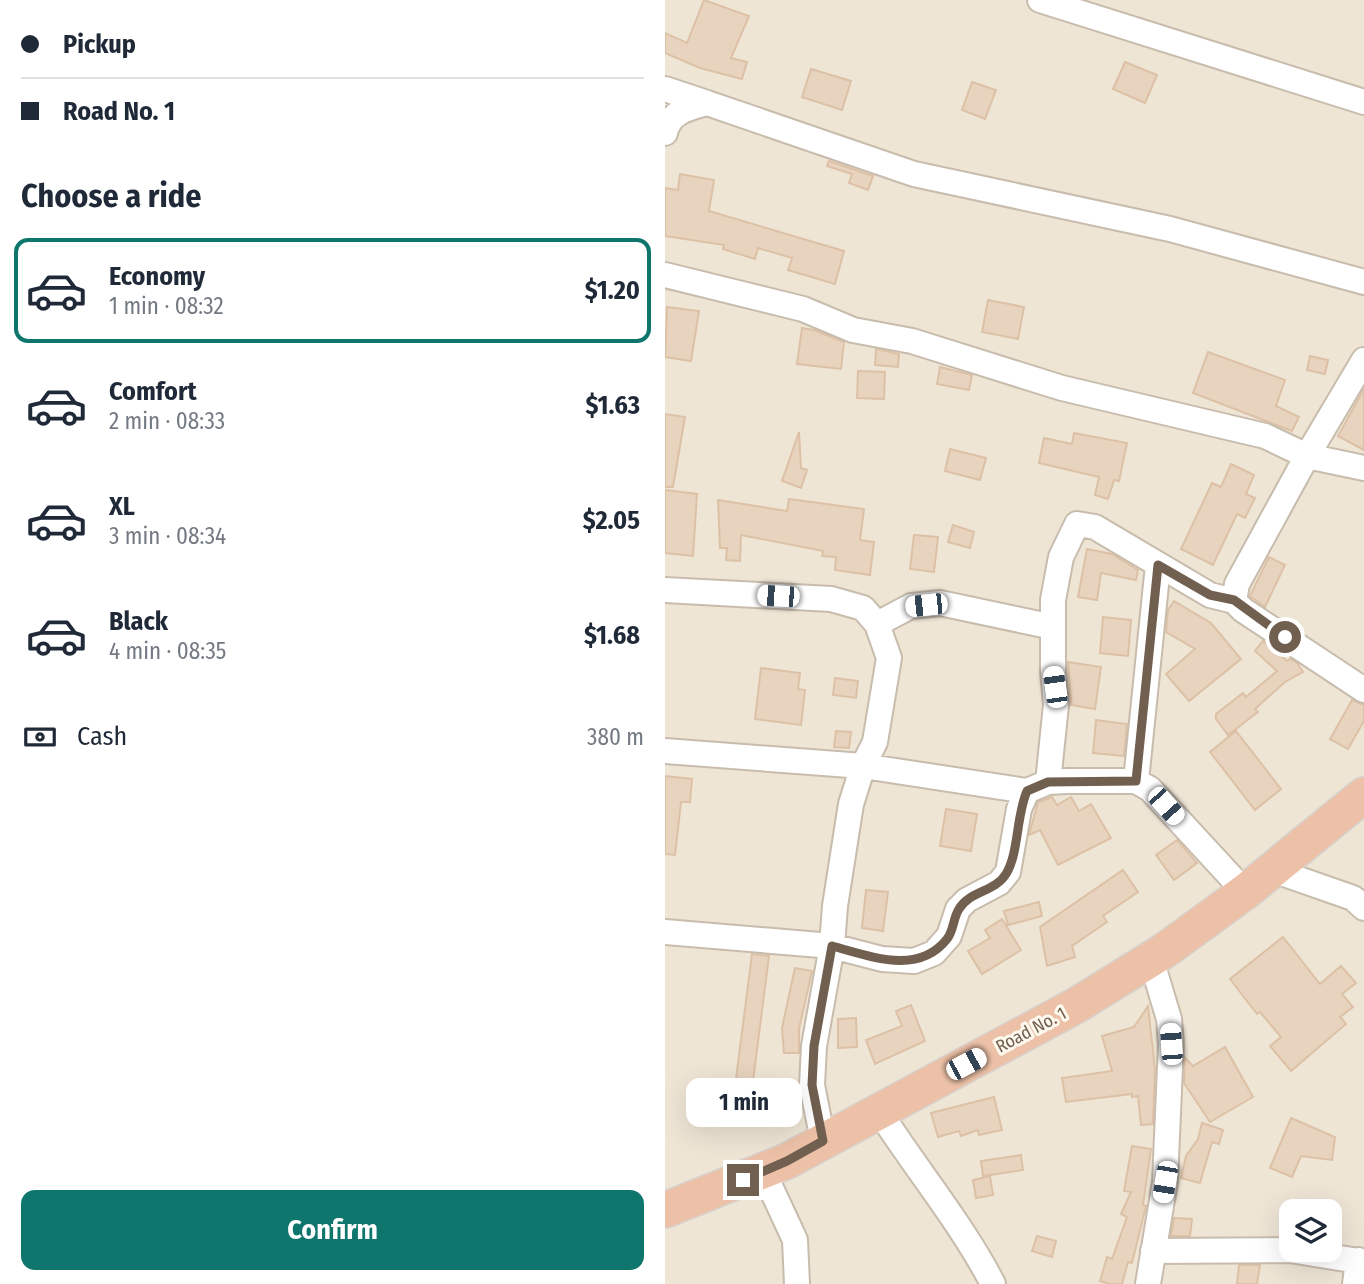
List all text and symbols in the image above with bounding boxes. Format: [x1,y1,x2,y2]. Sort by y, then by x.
text: Pickup [63,29,136,60]
text: Road No. 1 [63,96,175,127]
text: Choose a ride [21,177,202,215]
icon: car [25,259,88,322]
text: Economy [109,261,205,292]
text: $1.20 [585,275,640,306]
text: 1 min · 08:32 [109,292,224,320]
icon: car [25,374,88,437]
text: Comfort [109,376,197,407]
text: $1.63 [586,390,640,421]
text: 2 min · 08:33 [109,407,225,435]
icon: car [25,489,88,552]
text: XL [109,491,135,522]
text: $2.05 [583,505,640,536]
text: 3 min · 08:34 [109,522,226,550]
car [757,584,800,608]
car [905,592,948,618]
icon: car [25,604,88,667]
text: Black [109,606,168,637]
text: $1.68 [584,620,640,651]
route start [1269,621,1301,653]
text: 4 min · 08:35 [109,637,226,665]
car [1042,665,1069,709]
icon: cash [21,718,59,756]
text: Cash [77,721,127,752]
text: 380 m [587,723,644,751]
car [1145,783,1188,829]
street label: Road No. 1 [992,1002,1070,1058]
car [1160,1022,1183,1066]
car [943,1045,990,1083]
callout: 1 min [685,1078,801,1128]
text: 1 min [719,1088,769,1116]
car [1152,1159,1179,1205]
route end [727,1164,759,1196]
button: Confirm [21,1190,644,1270]
map controls [1279,1199,1342,1262]
button: layers [1279,1199,1342,1262]

